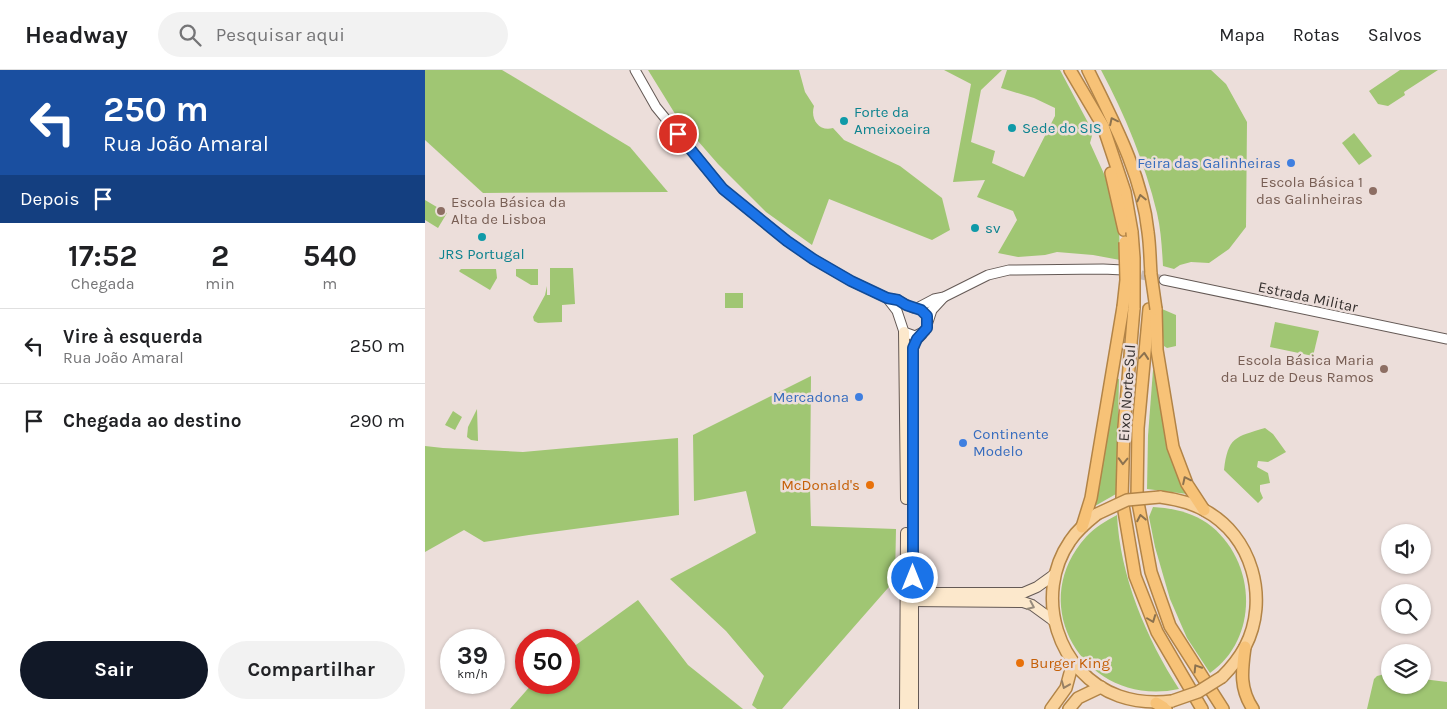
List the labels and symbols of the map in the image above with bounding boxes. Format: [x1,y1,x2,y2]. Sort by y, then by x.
place label: Forte da Ameixoeira [854,103,931,138]
pin [657,113,699,155]
marker: Forte da Ameixoeira [838,115,850,127]
one-way arrow [1108,117,1119,126]
place label: Sede do SIS [1022,119,1102,137]
marker: Sede do SIS [1006,122,1018,134]
place label: Feira das Galinheiras [1137,154,1281,172]
marker: Feira das Galinheiras [1285,157,1297,169]
place label: Escola Básica 1 das Galinheiras [1256,173,1363,208]
marker: Escola Básica 1 das Galinheiras [1367,185,1379,197]
place label: Escola Básica da Alta de Lisboa [451,193,566,228]
one-way arrow [1136,193,1147,202]
marker: Escola Básica da Alta de Lisboa [435,205,447,217]
place label: sv [985,219,1001,237]
marker: sv [969,222,981,234]
marker: JRS Portugal [476,231,488,243]
place label: JRS Portugal [439,245,525,263]
street label: Estrada Militar [1256,278,1360,316]
street label: Eixo Norte-Sul [1115,344,1139,442]
place label: Escola Básica Maria da Luz de Deus Ramos [1221,351,1374,386]
one-way arrow [1139,352,1150,360]
marker: Escola Básica Maria da Luz de Deus Ramos [1378,363,1390,375]
place label: Mercadona [773,388,849,406]
marker: Mercadona [853,391,865,403]
place label: Continente Modelo [973,425,1049,460]
marker: Continente Modelo [957,437,969,449]
one-way arrow [1118,457,1129,465]
place label: McDonald's [781,476,860,494]
one-way arrow [1181,476,1192,485]
marker: McDonald's [864,479,876,491]
one-way arrow [1136,513,1146,522]
position arrow [886,551,938,603]
one-way arrow [1026,599,1035,610]
one-way arrow [1146,615,1156,623]
speed limit sign: 50 [515,629,580,694]
place label: Burger King [1030,654,1110,672]
marker: Burger King [1014,657,1026,669]
one-way arrow [1193,665,1203,674]
one-way arrow [1061,680,1072,689]

